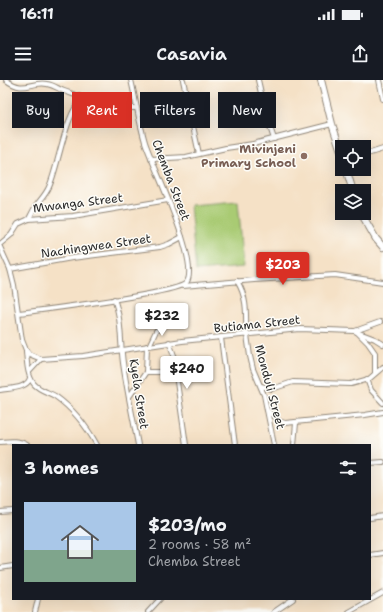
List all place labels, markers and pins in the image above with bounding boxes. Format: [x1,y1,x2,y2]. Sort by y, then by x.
place label: Mivinjeni Primary School [201,141,296,171]
marker: Mivinjeni Primary School [299,151,309,161]
pin: $203 [259,252,307,286]
pin: $232 [138,303,186,337]
pin: $240 [163,356,211,390]

